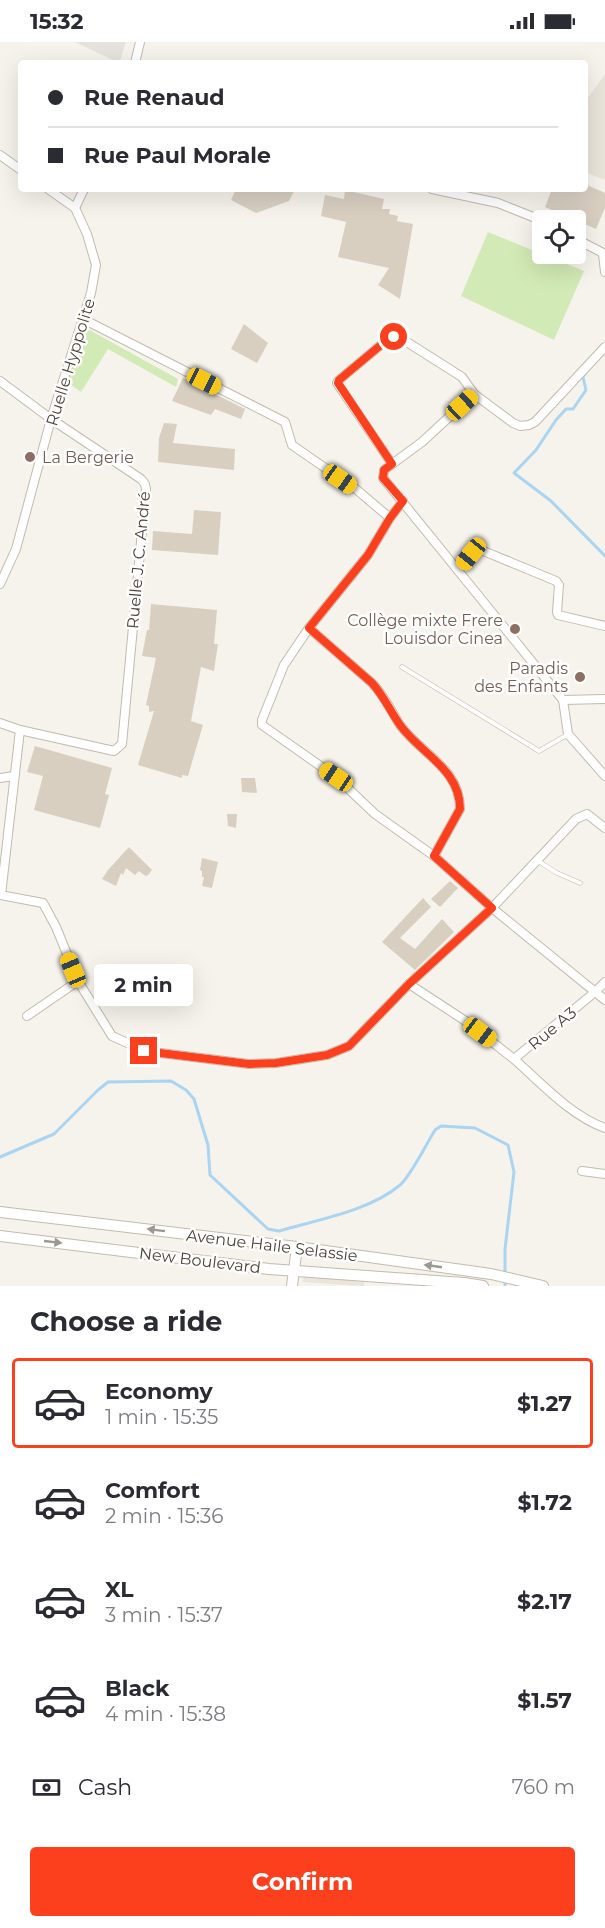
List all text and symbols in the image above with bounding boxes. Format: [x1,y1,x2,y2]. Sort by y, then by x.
text: 15:32 [30,8,83,35]
text: Rue Renaud [84,84,225,111]
text: Rue Paul Morale [84,142,271,169]
map controls [532,210,586,264]
button: locate [532,210,586,264]
street label: Ruelle Hyppolite [42,296,99,428]
route start [380,323,407,350]
car [184,365,224,397]
car [443,386,481,424]
place label: La Bergerie [42,448,134,467]
marker: La Bergerie [23,450,37,464]
car [320,461,360,497]
street label: Ruelle J. C. André [123,490,154,630]
car [453,534,489,574]
place label: Collège mixte Frere Louisdor Cinea [347,611,503,648]
marker: Collège mixte Frere Louisdor Cinea [508,622,522,636]
place label: Paradis des Enfants [474,659,568,696]
marker: Paradis des Enfants [573,670,587,684]
car [316,759,356,795]
car [58,950,88,990]
callout: 2 min [94,964,194,1006]
text: 2 min [114,973,173,997]
street label: Rue A3 [524,1003,580,1054]
car [460,1014,500,1050]
route end [130,1037,157,1064]
one-way arrow [146,1226,165,1235]
street label: Avenue Haile Selassie [185,1226,359,1265]
one-way arrow [44,1237,63,1247]
street label: New Boulevard [138,1244,262,1277]
one-way arrow [423,1262,442,1271]
text: Choose a ride [30,1305,222,1338]
icon: car [33,1376,87,1430]
text: Economy [105,1378,213,1405]
text: $1.27 [517,1390,572,1417]
text: 1 min · 15:35 [105,1405,218,1429]
icon: car [33,1475,87,1529]
text: Comfort [105,1477,200,1504]
text: $1.72 [518,1489,572,1516]
text: 2 min · 15:36 [105,1504,223,1528]
icon: car [33,1574,87,1628]
text: XL [105,1576,134,1603]
text: $2.17 [517,1588,572,1615]
text: 3 min · 15:37 [105,1603,223,1627]
icon: car [33,1673,87,1727]
text: Black [105,1675,169,1702]
text: $1.57 [517,1687,572,1714]
text: 4 min · 15:38 [105,1702,226,1726]
icon: cash [30,1771,63,1804]
text: Cash [78,1774,132,1801]
text: 760 m [512,1775,575,1799]
button: Confirm [30,1847,575,1916]

